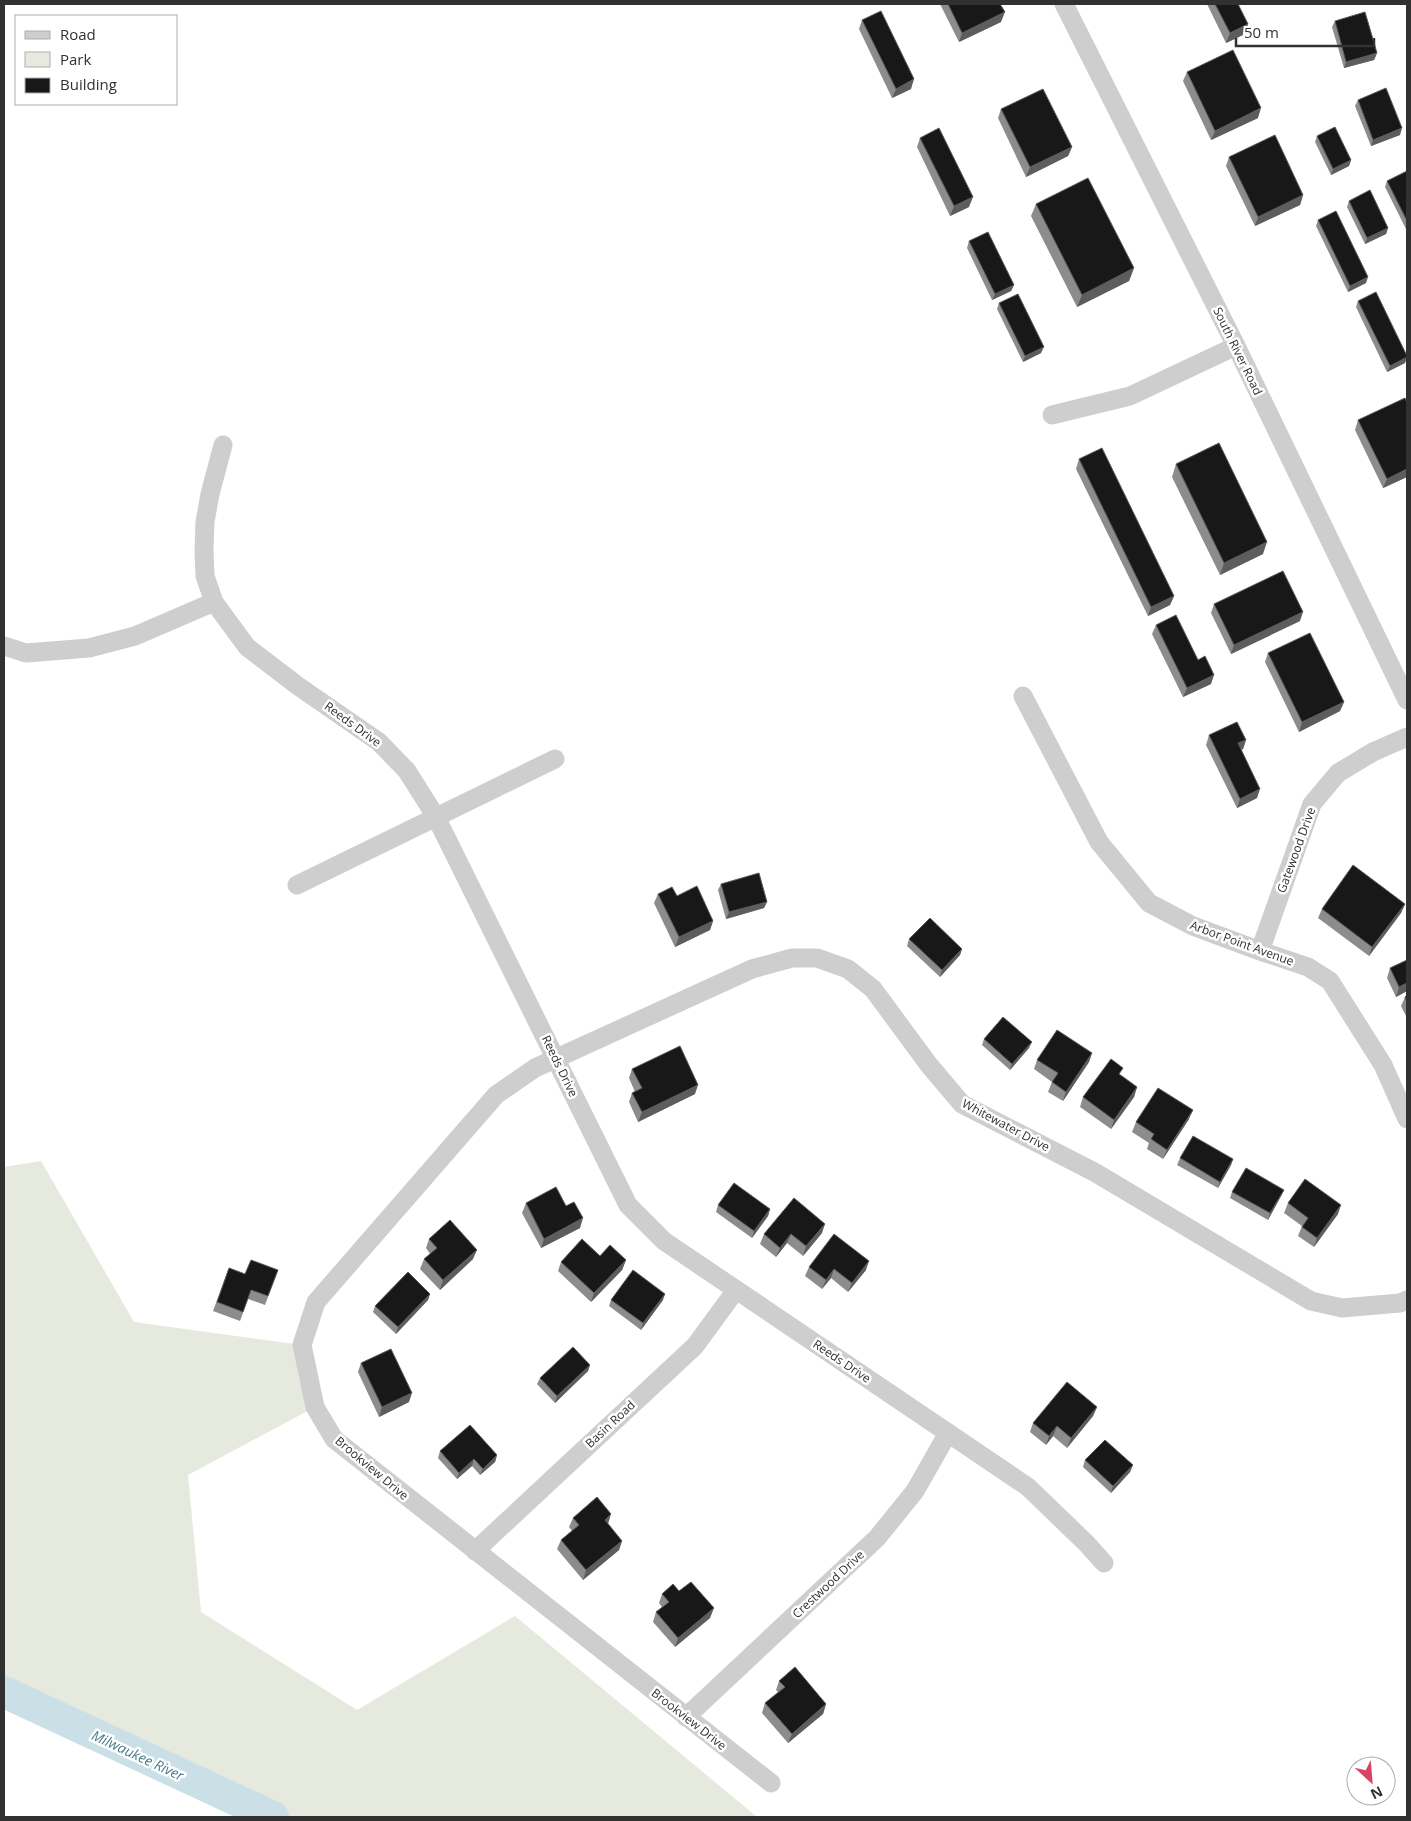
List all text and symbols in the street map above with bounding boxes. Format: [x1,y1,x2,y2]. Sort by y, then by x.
legend [15,15,178,105]
scale bar [1236,15,1374,47]
text: 50 m [1244,22,1279,42]
text: Road [60,24,96,44]
text: Park [60,49,91,69]
text: Building [60,74,117,94]
street label: South River Road [1209,304,1267,398]
street label: Reeds Drive [321,698,385,751]
street label: Gatewood Drive [1273,805,1319,895]
street label: Arbor Point Avenue [1188,916,1296,970]
street label: Reeds Drive [538,1032,582,1100]
street label: Whitewater Drive [959,1095,1053,1155]
street label: Reeds Drive [810,1335,875,1387]
street label: Basin Road [581,1397,639,1451]
street label: Brookview Drive [332,1432,412,1504]
street label: Crestwood Drive [788,1546,868,1622]
street label: Brookview Drive [648,1684,730,1754]
water label: Milwaukee River [89,1725,188,1785]
north arrow [1346,1756,1396,1806]
text: N [1368,1782,1386,1804]

